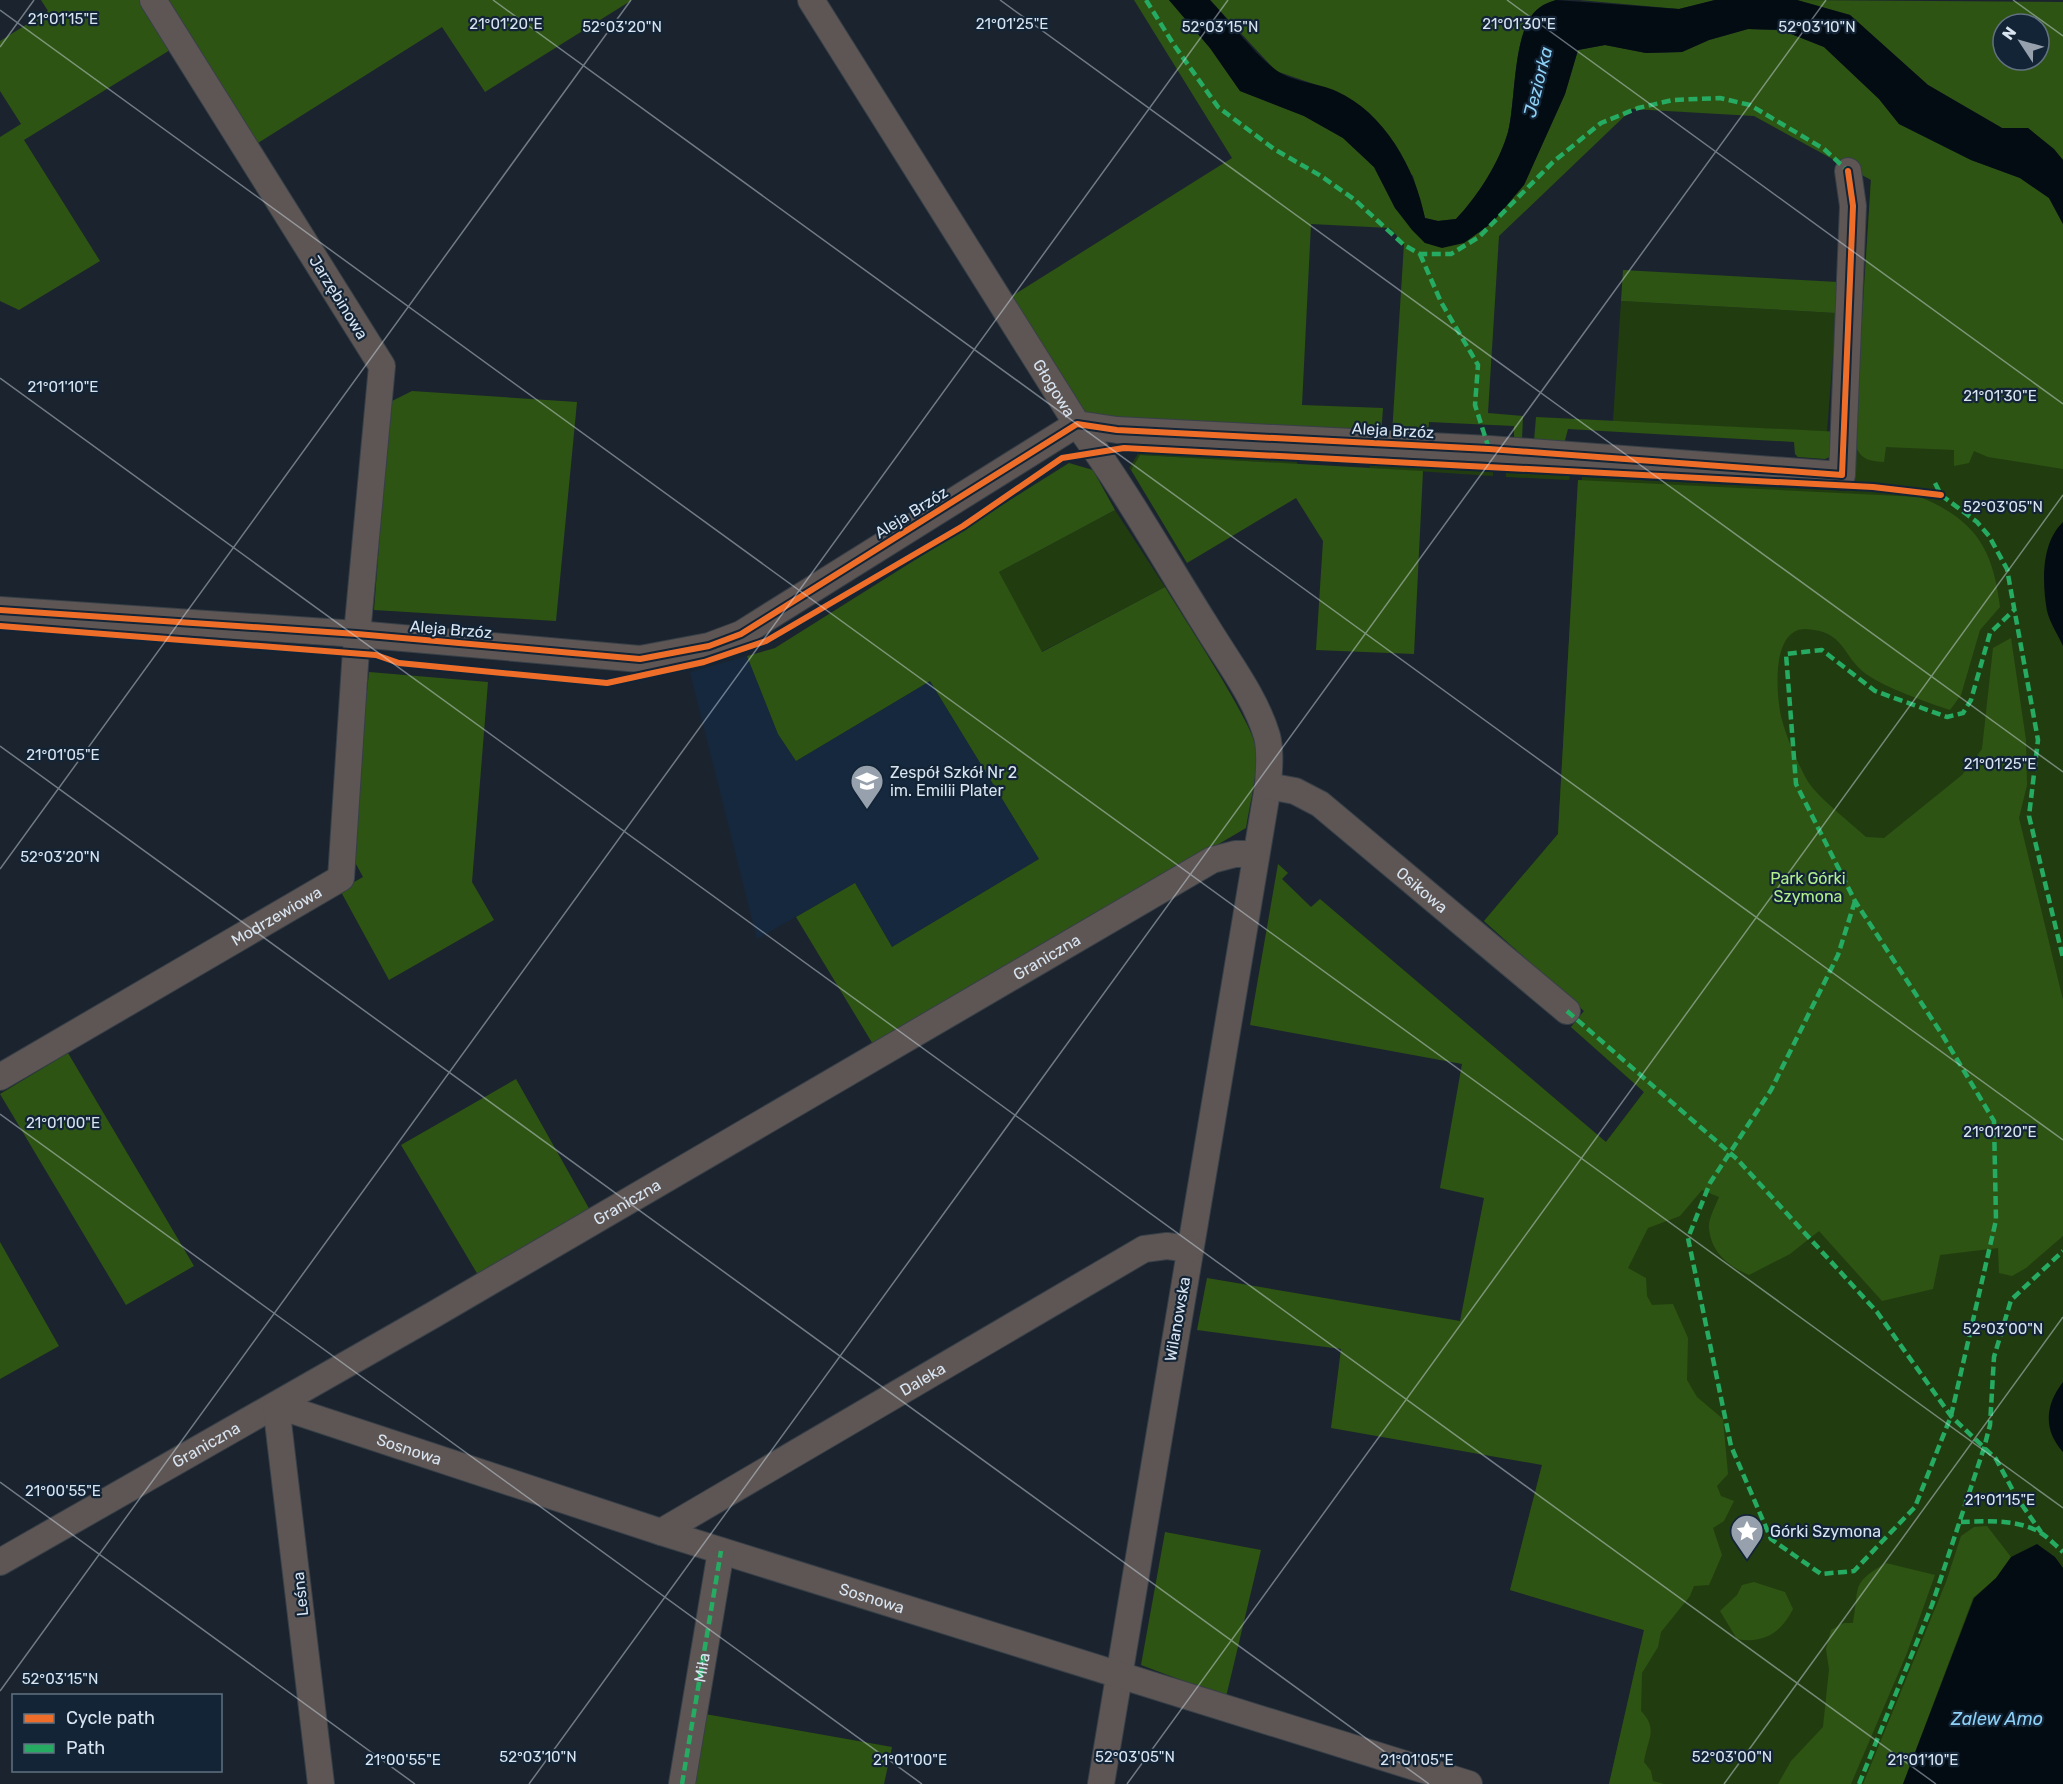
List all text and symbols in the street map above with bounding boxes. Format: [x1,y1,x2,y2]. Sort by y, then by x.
text: 21°01'15"E [28,10,98,28]
north arrow [1991,12,2051,72]
text: 21°01'20"E [469,15,543,33]
text: 21°01'25"E [976,15,1048,33]
text: 21°01'30"E [1482,15,1556,33]
text: 52°03'20"N [582,18,662,36]
text: 52°03'15"N [1182,18,1258,36]
text: 52°03'10"N [1778,18,1856,36]
text: N [1998,23,2020,44]
water label: Jeziorka [1519,44,1557,120]
street label: Jarzębinowa [304,252,372,343]
street label: Głogowa [1029,356,1079,421]
text: 21°01'10"E [28,378,98,396]
text: 21°01'30"E [1963,387,2037,405]
street label: Aleja Brzóz [1351,419,1435,442]
street label: Aleja Brzóz [871,483,951,542]
text: 52°03'05"N [1963,498,2043,516]
street label: Aleja Brzóz [409,616,493,643]
text: 21°01'05"E [26,746,100,764]
text: 21°01'25"E [1964,755,2036,773]
school or university icon: Zespół Szkół Nr 2 im. Emilii Plater [849,763,885,810]
place label: Zespół Szkół Nr 2 im. Emilii Plater [890,763,1017,800]
text: 52°03'20"N [20,848,100,866]
street label: Osikowa [1392,863,1451,917]
park label: Park Górki Szymona [1770,869,1846,906]
street label: Modrzewiowa [228,882,325,950]
street label: Graniczna [1010,930,1084,984]
text: 21°01'00"E [26,1114,100,1132]
text: 21°01'20"E [1963,1123,2037,1141]
street label: Graniczna [590,1175,664,1229]
street label: Wilanowska [1161,1275,1194,1363]
text: 52°03'00"N [1963,1320,2043,1338]
street label: Daleka [896,1359,949,1400]
street label: Graniczna [169,1418,243,1472]
street label: Sosnowa [374,1430,444,1469]
text: 21°00'55"E [25,1482,101,1500]
text: 21°01'15"E [1965,1491,2035,1509]
place icon: Górki Szymona [1729,1513,1765,1560]
place label: Górki Szymona [1770,1522,1881,1541]
street label: Leśna [289,1571,312,1617]
street label: Sosnowa [837,1579,907,1617]
street label: Miła [690,1651,714,1684]
text: 52°03'15"N [22,1670,98,1688]
legend [12,1694,222,1772]
text: Cycle path [66,1707,155,1729]
water label: Zalew Amo [1950,1708,2043,1730]
text: Path [66,1737,105,1759]
text: 52°03'10"N [499,1748,577,1766]
text: 52°03'05"N [1095,1748,1175,1766]
text: 52°03'00"N [1692,1748,1772,1766]
text: 21°00'55"E [365,1751,441,1769]
text: 21°01'00"E [873,1751,947,1769]
text: 21°01'05"E [1380,1751,1454,1769]
text: 21°01'10"E [1888,1751,1958,1769]

